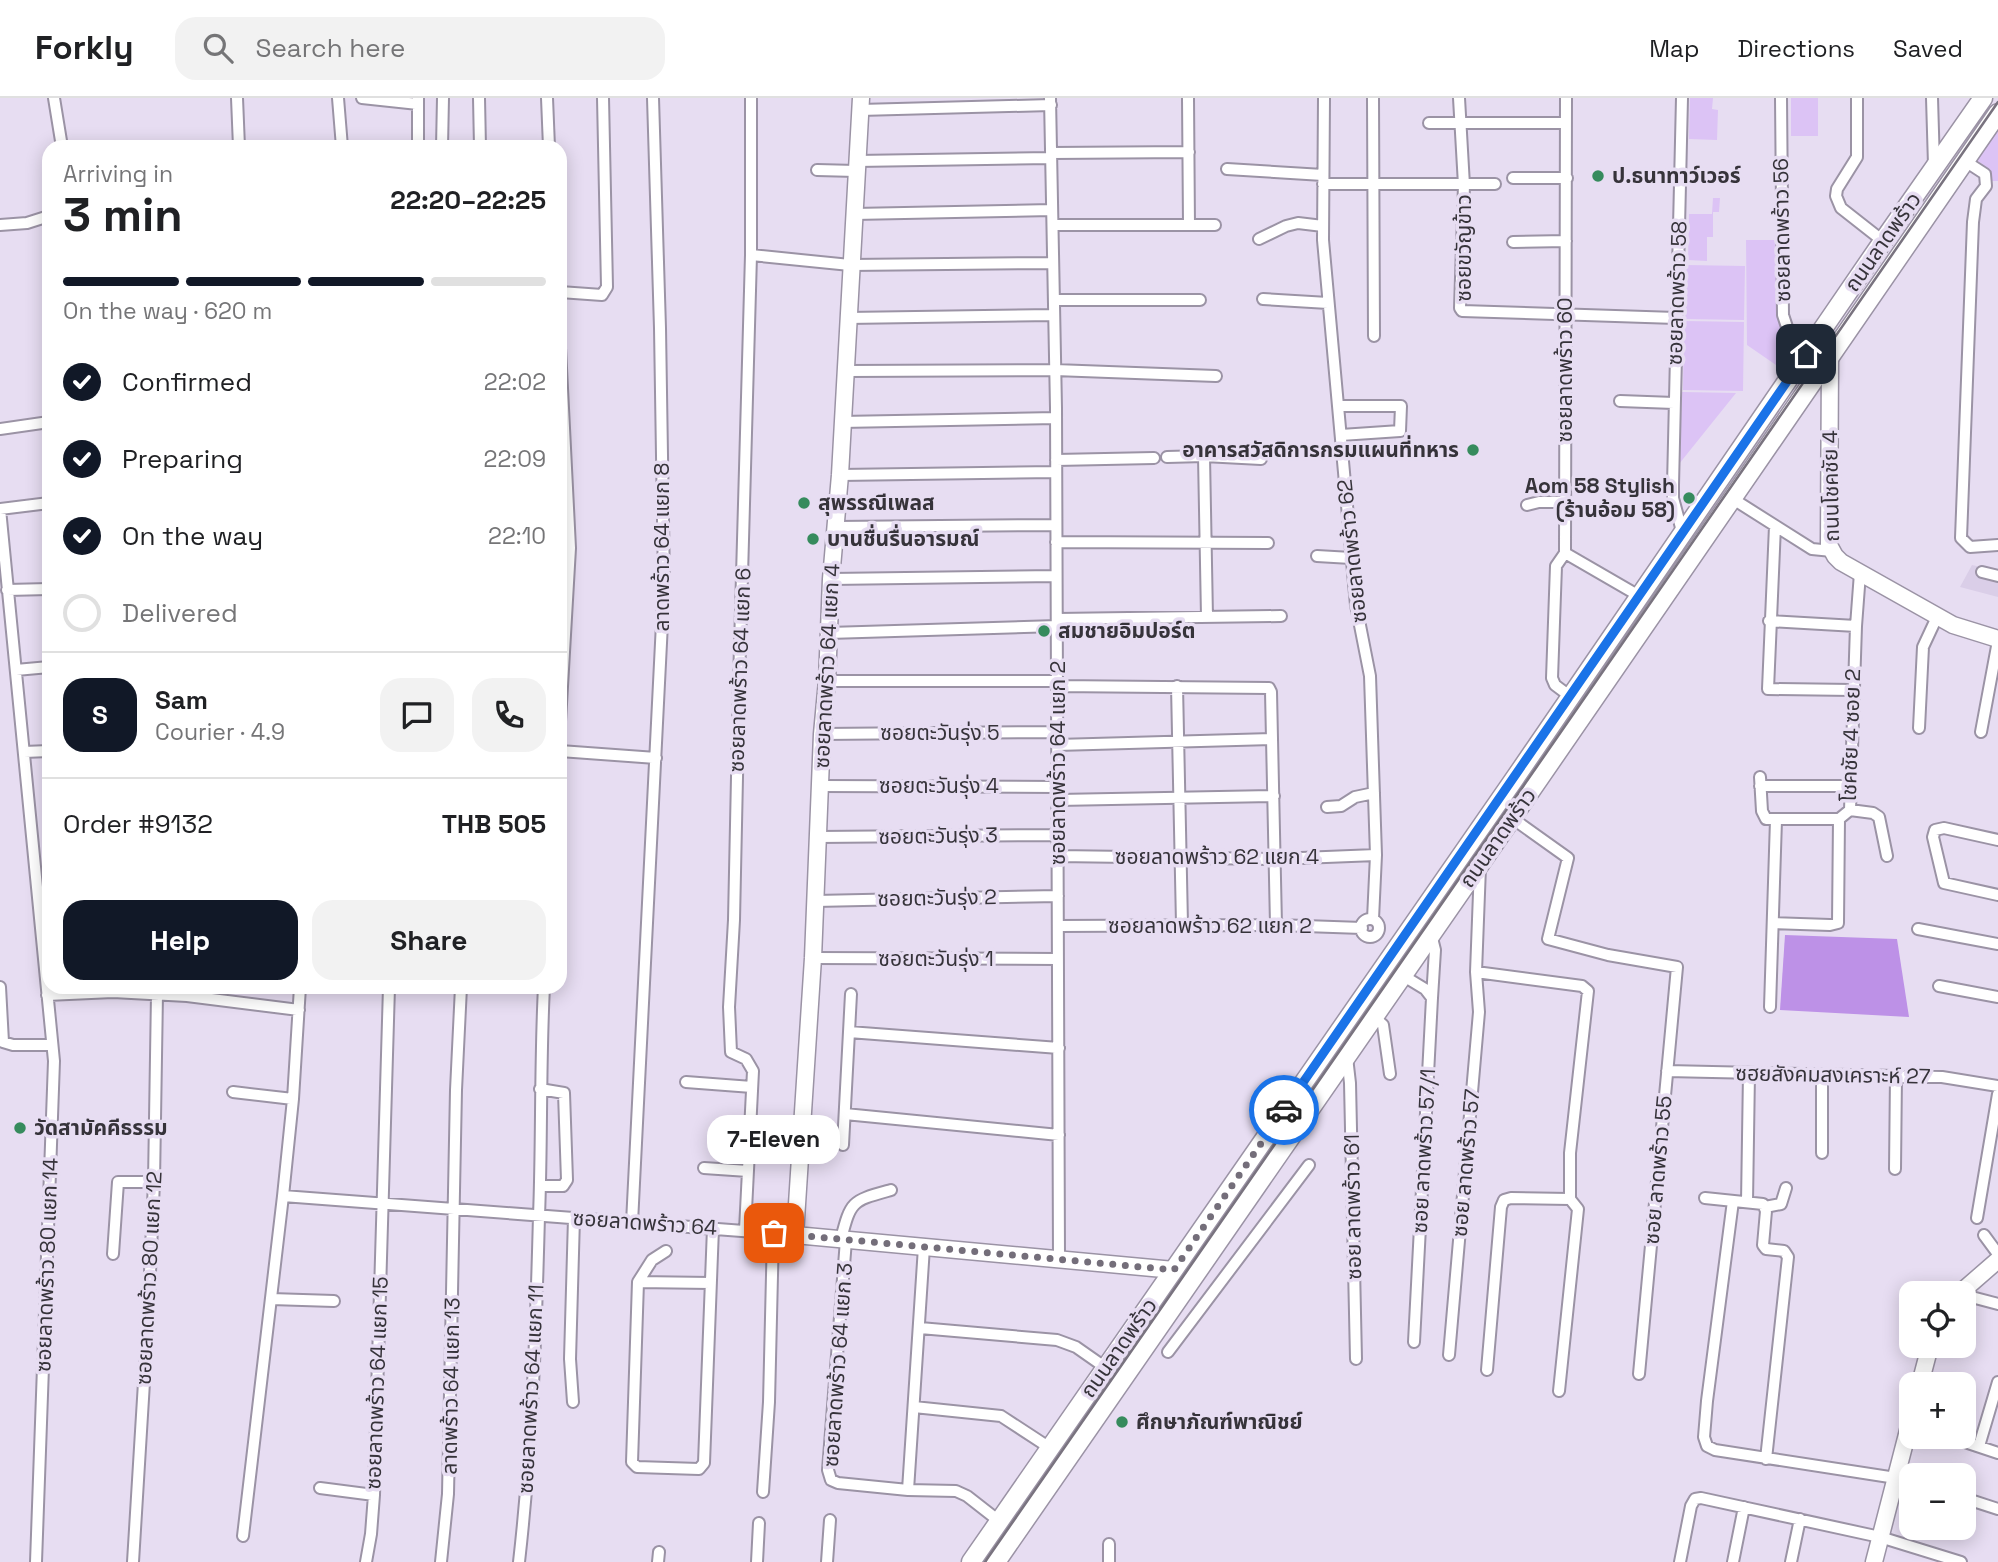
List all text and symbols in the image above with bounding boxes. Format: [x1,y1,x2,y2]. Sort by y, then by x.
search box [175,17,665,80]
text: Forkly [35,27,133,69]
icon: search [199,29,237,67]
text: Search here [255,31,405,65]
text: Map [1649,33,1699,64]
text: Directions [1737,33,1855,64]
text: Saved [1893,33,1963,64]
street label: ซอยลาดพร้าว 56 [1767,158,1796,302]
text: Arriving in [63,159,173,189]
place label: ป.ธนาทาว์เวอร์ [1612,162,1741,189]
marker: ป.ธนาทาว์เวอร์ [1590,168,1606,184]
text: 22:20–22:25 [390,183,546,217]
text: 3 min [63,186,183,244]
street label: ถนนลาดพร้าว [1838,187,1927,297]
street label: ซอยขวัญข้าว [1450,194,1477,302]
street label: ซอยลาดพร้าว 58 [1660,220,1693,366]
text: On the way · 620 m [63,296,272,326]
street label: ซอยลาดพร้าว 60 [1551,297,1578,443]
pin [1776,324,1836,384]
icon: home [1787,335,1825,373]
icon: check [63,363,101,401]
text: Confirmed [122,365,252,399]
text: 22:02 [484,367,546,397]
street label: ถนนโชคชัย 4 [1816,430,1845,542]
place label: อาคารสวัสดิการกรมแผนที่ทหาร [1182,435,1459,463]
icon: check [63,440,101,478]
text: Preparing [122,442,243,476]
marker: อาคารสวัสดิการกรมแผนที่ทหาร [1465,442,1481,458]
text: 22:09 [484,444,546,474]
street label: ลาดพร้าว 64 แยก 8 [648,463,675,631]
place label: Aom 58 Stylish (ร้านอ้อม 58) [1525,472,1675,523]
street label: ซอยลาดพร้าว 62 [1331,478,1372,624]
place label: สุพรรณีเพลส [818,489,935,516]
marker: Aom 58 Stylish (ร้านอ้อม 58) [1681,490,1697,506]
marker: สุพรรณีเพลส [796,495,812,511]
icon: check [63,517,101,555]
text: On the way [122,519,263,553]
text: 22:10 [488,521,546,551]
place label: บานชื่นรื่นอารมณ์ [827,524,979,552]
marker: บานชื่นรื่นอารมณ์ [805,531,821,547]
street label: ซอยลาดพร้าว 64 แยก 4 [808,563,845,769]
street label: ซอยลาดพร้าว 64 แยก 6 [722,567,757,773]
text: Delivered [122,596,238,630]
place label: สมชายอิมปอร์ต [1058,617,1195,644]
marker: สมชายอิมปอร์ต [1036,623,1052,639]
street label: ซอยลาดพร้าว 64 แยก 2 [1044,661,1071,865]
street label: โชคชัย 4 ซอย 2 [1835,668,1866,802]
button: chat [380,678,454,752]
button: phone [472,678,546,752]
text: Sam [155,683,208,717]
text: S [92,698,108,732]
text: Courier · 4.9 [155,717,285,747]
street label: ซอยตะวันรุ่ง 5 [880,719,1000,746]
street label: ซอยตะวันรุ่ง 4 [879,772,999,799]
street label: ถนนลาดพร้าว [1453,783,1542,893]
text: Order #9132 [63,807,213,841]
text: THB 505 [442,807,546,841]
street label: ซอยตะวันรุ่ง 3 [878,821,998,850]
street label: ซอยลาดพร้าว 62 แยก 4 [1115,843,1319,870]
street label: ซอยตะวันรุ่ง 2 [877,883,997,912]
button: Help [63,900,298,980]
button: Share [312,900,546,980]
street label: ซอยลาดพร้าว 62 แยก 2 [1108,912,1312,939]
street label: ซอยตะวันรุ่ง 1 [878,945,994,972]
street label: ซฮยสังคมสงเคราะห์ 27 [1735,1059,1931,1090]
street label: ซอย ลาดพร้าว 57/1 [1406,1068,1441,1234]
courier [1249,1075,1319,1145]
street label: ซอย ลาดพร้าว 57 [1446,1088,1485,1238]
icon: car [1265,1091,1303,1129]
street label: ซอย ลาดพร้าว 55 [1638,1094,1677,1246]
place label: วัดสามัคคีธรรม [34,1114,168,1141]
callout: 7-Eleven [708,1114,840,1163]
marker: วัดสามัคคีธรรม [12,1120,28,1136]
text: 7-Eleven [727,1124,820,1154]
street label: ซอย ลาดพร้าว 61 [1338,1134,1367,1280]
street label: ซอยลาดพร้าว 80 แยก 14 [29,1157,64,1373]
street label: ซอยลาดพร้าว 80 แยก 12 [129,1170,168,1385]
pin [744,1203,804,1263]
street label: ซอยลาดพร้าว 64 [572,1204,718,1241]
icon: bag [755,1214,793,1252]
street label: ซอยลาดพร้าว 64 แยก 3 [817,1262,858,1468]
street label: ซอยลาดพร้าว 64 แยก 15 [359,1276,394,1490]
map controls [1899,1281,1976,1540]
button: locate [1899,1281,1976,1358]
street label: ซอยลาดพร้าว 64 แยก 11 [512,1284,549,1494]
street label: ถนนลาดพร้าว [1074,1293,1163,1403]
street label: ลาดพร้าว 64 แยก 13 [435,1297,466,1475]
button: + [1899,1372,1976,1449]
place label: ศึกษาภัณฑ์พาณิชย์ [1136,1408,1303,1435]
marker: ศึกษาภัณฑ์พาณิชย์ [1114,1414,1130,1430]
button: − [1899,1463,1976,1540]

